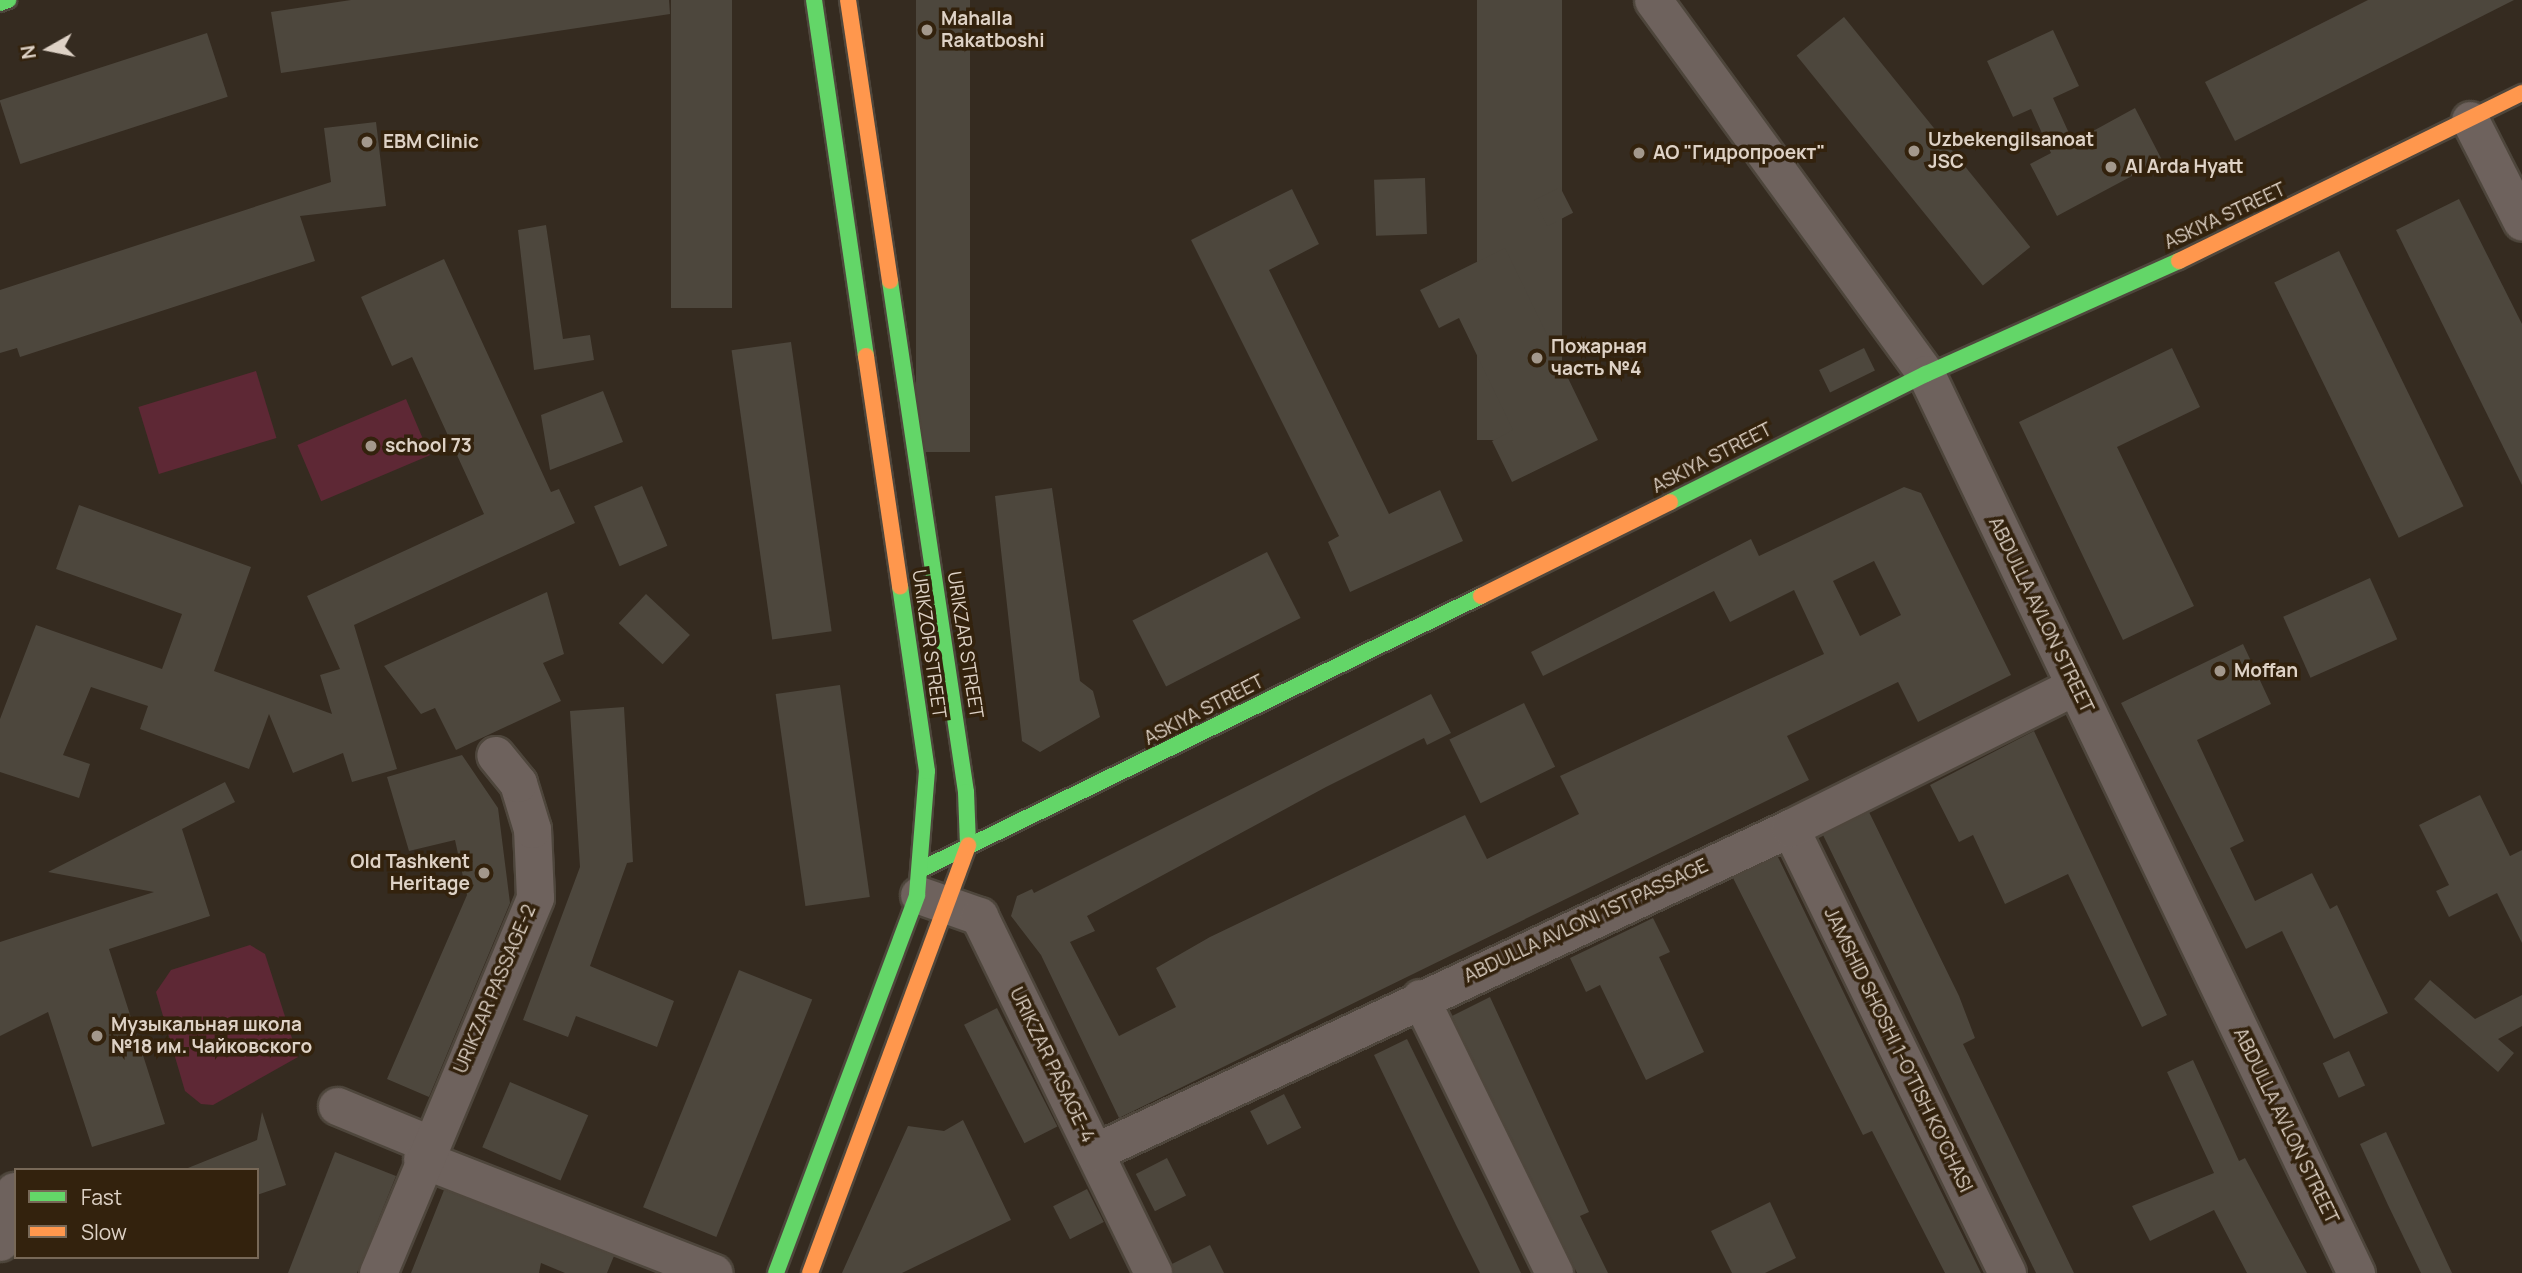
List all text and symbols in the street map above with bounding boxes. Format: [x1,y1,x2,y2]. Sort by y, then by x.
place label: Mahalla Rakatboshi [941,8,1045,52]
north arrow [14,14,84,84]
marker: Mahalla Rakatboshi [919,22,935,38]
text: N [14,44,42,61]
place label: Uzbekengilsanoat JSC [1928,129,2094,173]
place label: EBM Clinic [383,131,479,153]
marker: EBM Clinic [357,132,377,152]
place label: АО "Гидропроект" [1653,142,1825,164]
marker: Uzbekengilsanoat JSC [1906,143,1922,159]
marker: АО "Гидропроект" [1631,145,1647,161]
place label: Al Arda Hyatt [2125,156,2244,178]
marker: Al Arda Hyatt [2103,159,2119,175]
street label: ASKIYA STREET [2161,178,2289,254]
place label: Пожарная часть №4 [1551,336,1647,380]
marker: Пожарная часть №4 [1529,350,1545,366]
street label: ASKIYA STREET [1648,418,1776,498]
place label: school 73 [385,435,472,457]
marker: school 73 [363,438,379,454]
street label: ABDULLA AVLON STREET [1984,513,2098,717]
street label: URIKZOR STREET [907,568,951,720]
street label: URIKZAR STREET [942,570,988,720]
place label: Moffan [2234,660,2298,682]
marker: Moffan [2212,663,2228,679]
street label: ASKIYA STREET [1140,670,1268,750]
place label: Old Tashkent Heritage [350,851,470,895]
street label: ABDULLA AVLONI 1ST PASSAGE [1460,854,1712,988]
marker: Old Tashkent Heritage [476,865,492,881]
street label: URIKZAR PASSAGE-2 [449,901,541,1077]
street label: JAMSHID SHOSHI 1-O'TISH KO'CHASI [1819,904,1977,1196]
street label: URIKZAR PASAGE-4 [1005,984,1099,1146]
place label: Музыкальная школа №18 им. Чайковского [111,1014,312,1058]
street label: ABDULLA AVLON STREET [2229,1024,2343,1228]
marker: Музыкальная школа №18 им. Чайковского [89,1028,105,1044]
legend [14,1168,259,1259]
text: Fast [81,1183,122,1211]
text: Slow [81,1218,127,1246]

